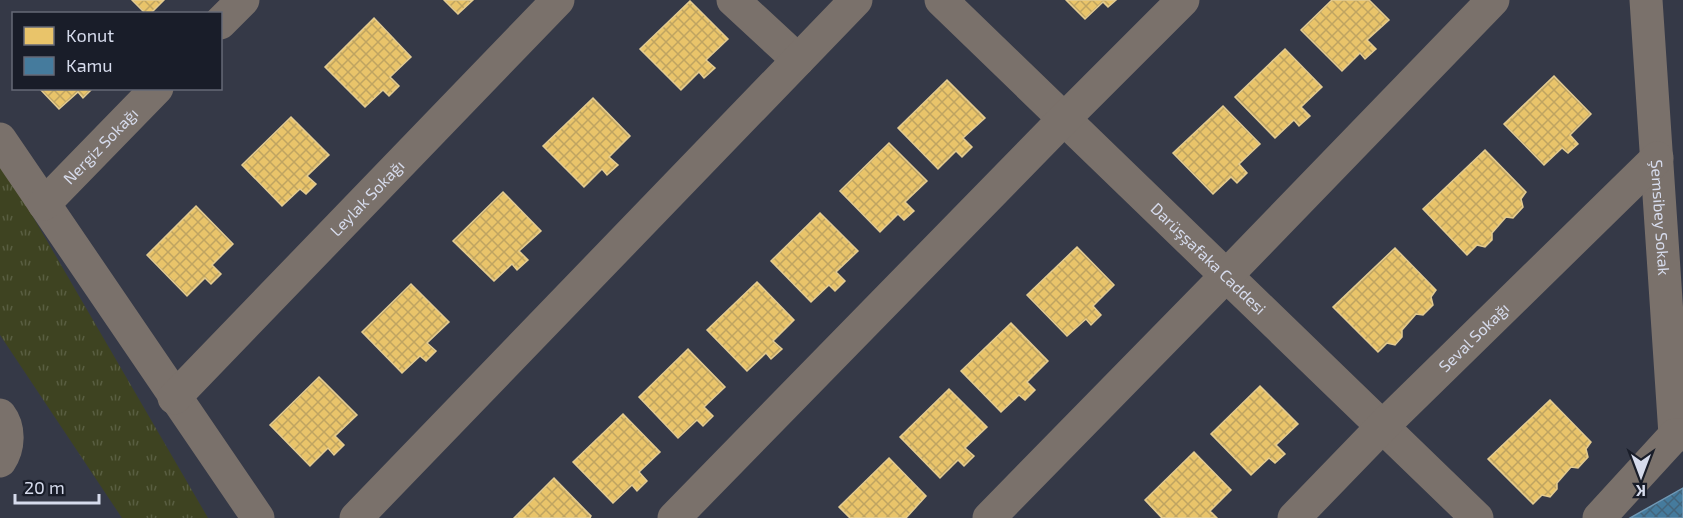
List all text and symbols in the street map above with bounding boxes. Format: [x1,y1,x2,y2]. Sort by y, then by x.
legend [12,12,222,90]
text: Konut [66,24,114,46]
text: Kamu [66,54,113,76]
street label: Nergiz Sokağı [59,104,141,188]
street label: Leylak Sokağı [326,156,408,240]
street label: Şemsibey Sokak [1647,159,1674,276]
street label: Darüşşafaka Caddesi [1147,198,1270,318]
street label: Seval Sokağı [1434,298,1512,375]
north arrow [1611,446,1671,506]
scale bar [15,467,99,505]
text: 20 m [24,476,65,498]
text: K [1635,482,1646,501]

